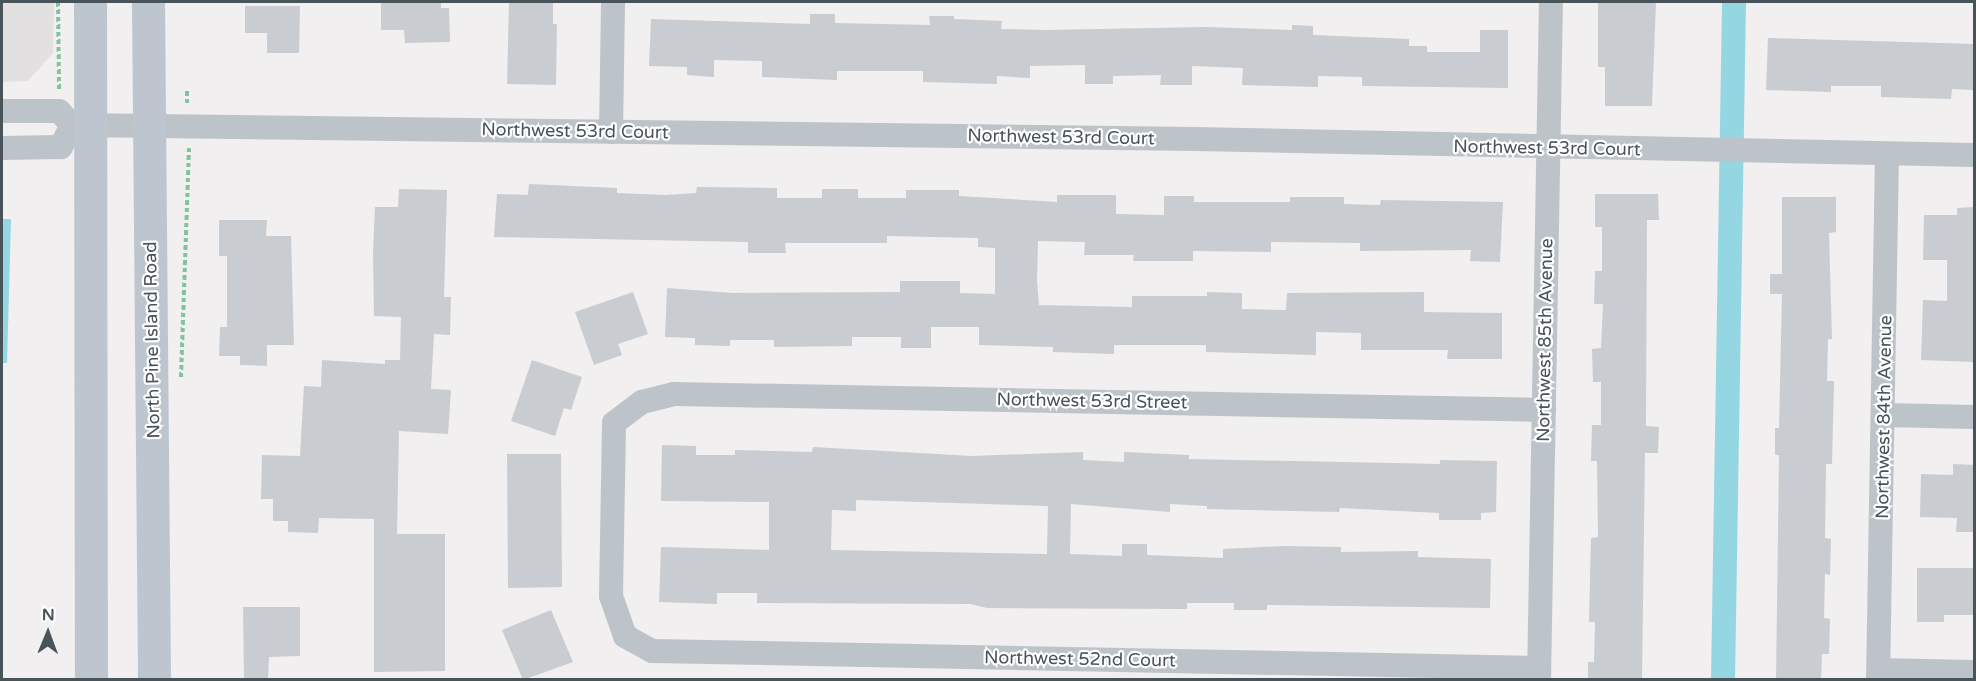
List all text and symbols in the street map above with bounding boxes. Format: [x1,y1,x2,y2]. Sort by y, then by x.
street label: Northwest 53rd Court [481,119,669,143]
street label: Northwest 53rd Court [967,125,1155,149]
street label: Northwest 53rd Court [1453,136,1641,160]
street label: Northwest 85th Avenue [1532,238,1558,442]
street label: North Pine Island Road [139,241,165,439]
street label: Northwest 84th Avenue [1871,315,1897,519]
street label: Northwest 53rd Street [996,389,1188,413]
north arrow [18,603,78,663]
text: N [42,605,55,625]
street label: Northwest 52nd Court [984,647,1176,671]

